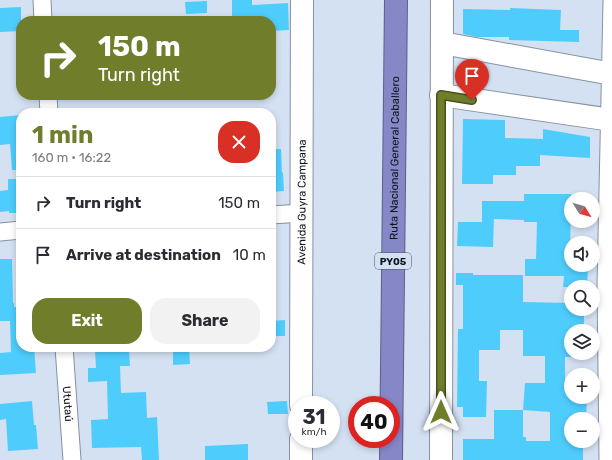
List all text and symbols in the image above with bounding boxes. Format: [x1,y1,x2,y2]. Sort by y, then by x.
text: 150 m [98,30,181,63]
icon: right [32,32,84,84]
pin [455,59,489,100]
text: Turn right [98,64,180,86]
icon: arrive [461,65,483,87]
street label: Ruta Nacional General Caballero [387,76,402,240]
text: 1 min [32,121,93,149]
button: close [218,121,260,163]
street label: Avenida Guyra Campana [295,139,309,265]
text: 160 m · 16:22 [32,150,111,165]
icon: right [32,192,54,214]
north arrow [564,192,600,228]
map controls [564,192,600,448]
text: Turn right [66,194,141,212]
text: 150 m [218,194,260,212]
button: sound [564,236,600,272]
icon: arrive [32,244,54,266]
text: Arrive at destination [66,246,221,264]
text: 10 m [233,246,266,264]
road number: PY05 [375,253,411,269]
button: search [564,280,600,316]
button: Exit [32,298,142,344]
button: Share [150,298,260,344]
button: layers [564,324,600,360]
button: + [564,368,600,404]
street label: Ututaú [60,386,75,422]
position arrow [420,391,462,433]
speed limit sign: 40 [348,396,400,448]
text: 31 [303,405,325,429]
button: − [564,412,600,448]
text: km/h [302,426,326,438]

